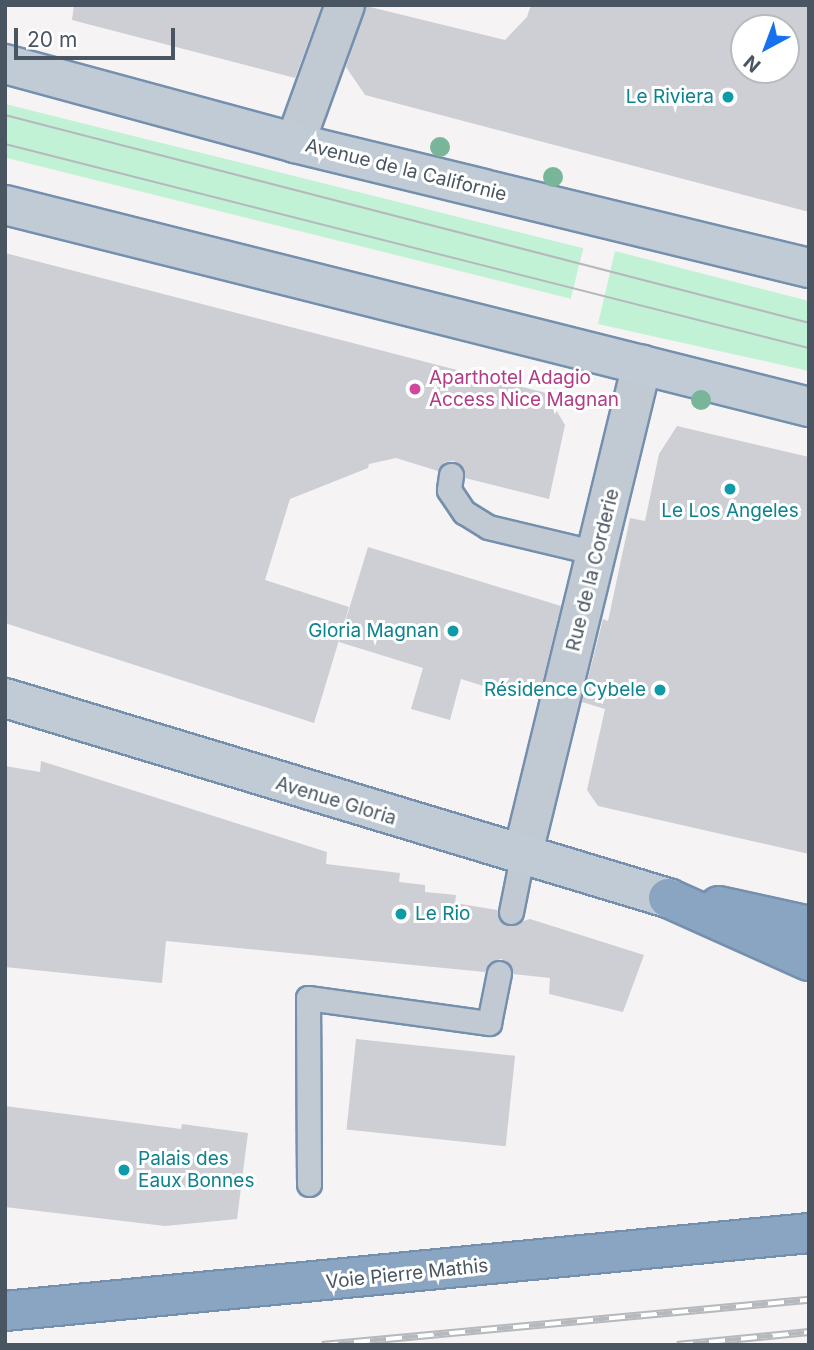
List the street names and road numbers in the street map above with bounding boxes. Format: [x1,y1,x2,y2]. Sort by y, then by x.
street label: Avenue de la Californie [303,134,509,206]
street label: Rue de la Corderie [562,486,624,654]
street label: Avenue Gloria [273,772,399,830]
street label: Voie Pierre Mathis [325,1254,489,1294]

